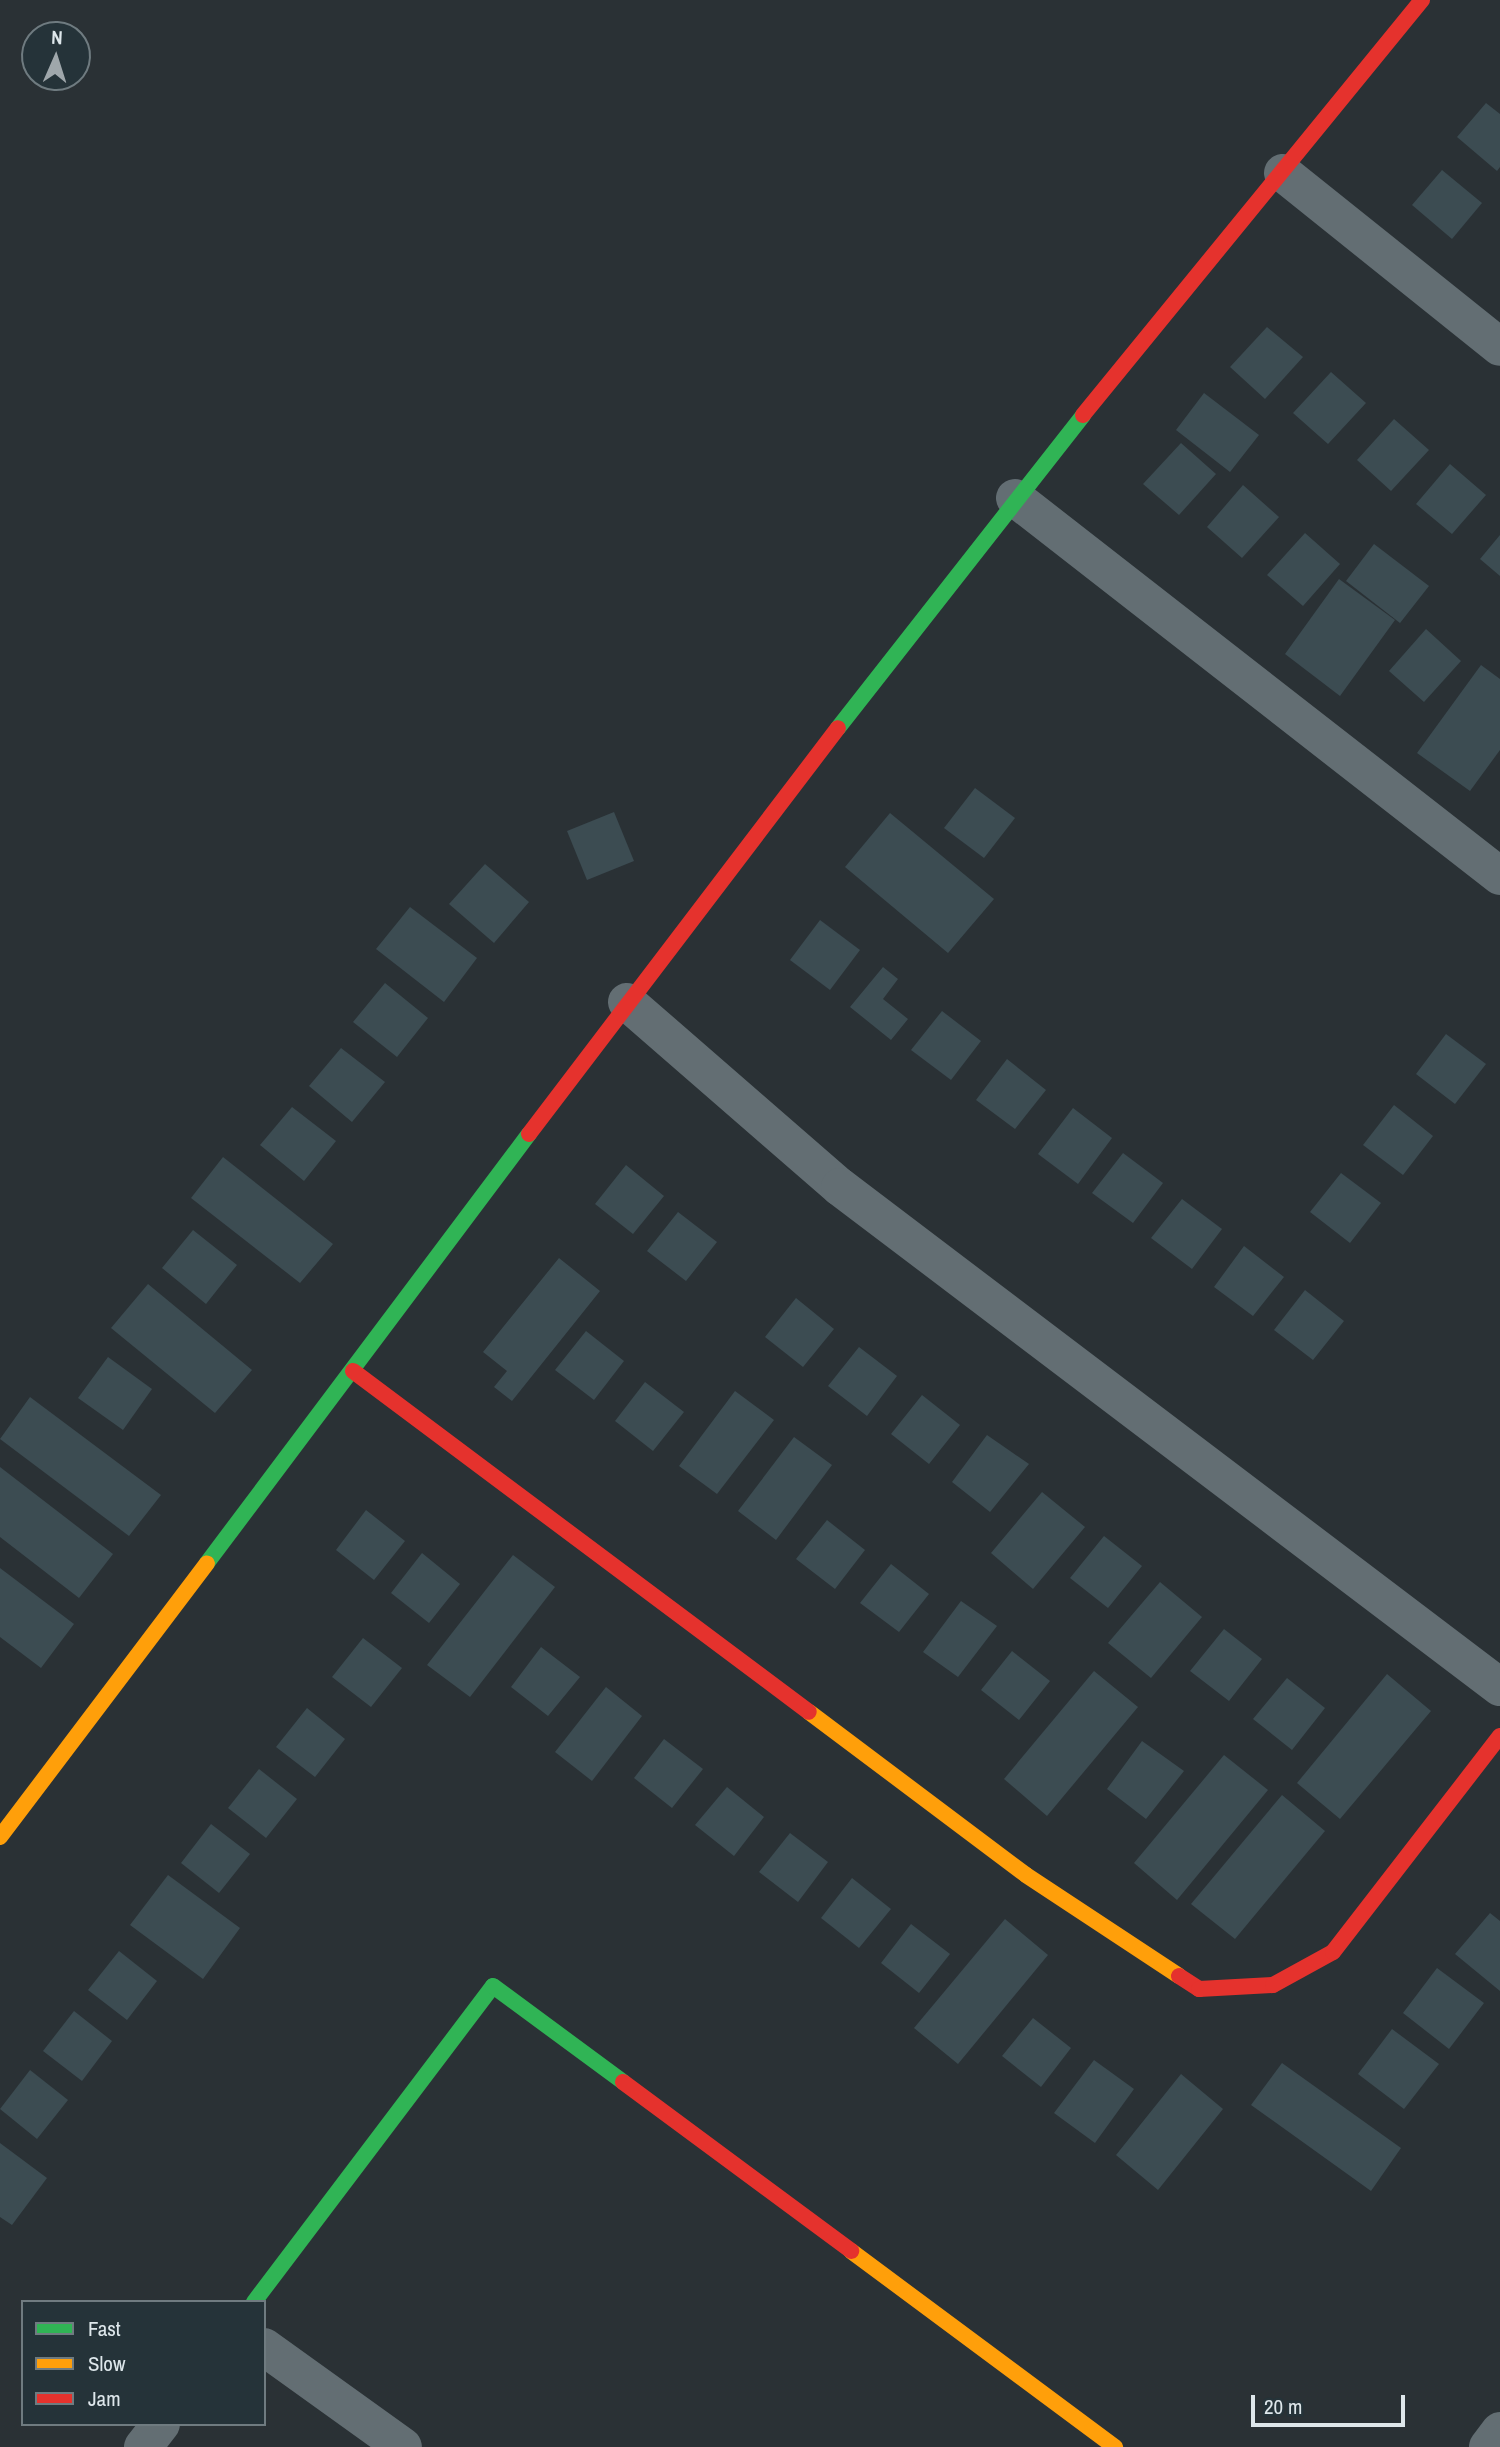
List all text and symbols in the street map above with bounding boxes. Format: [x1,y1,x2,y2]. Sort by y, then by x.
north arrow [21,21,91,91]
text: N [51,24,63,50]
legend [21,2300,266,2426]
text: Fast [88,2314,121,2343]
text: Slow [88,2349,125,2378]
scale bar [1255,2380,1409,2424]
text: Jam [88,2384,121,2413]
text: 20 m [1264,2392,1302,2421]

